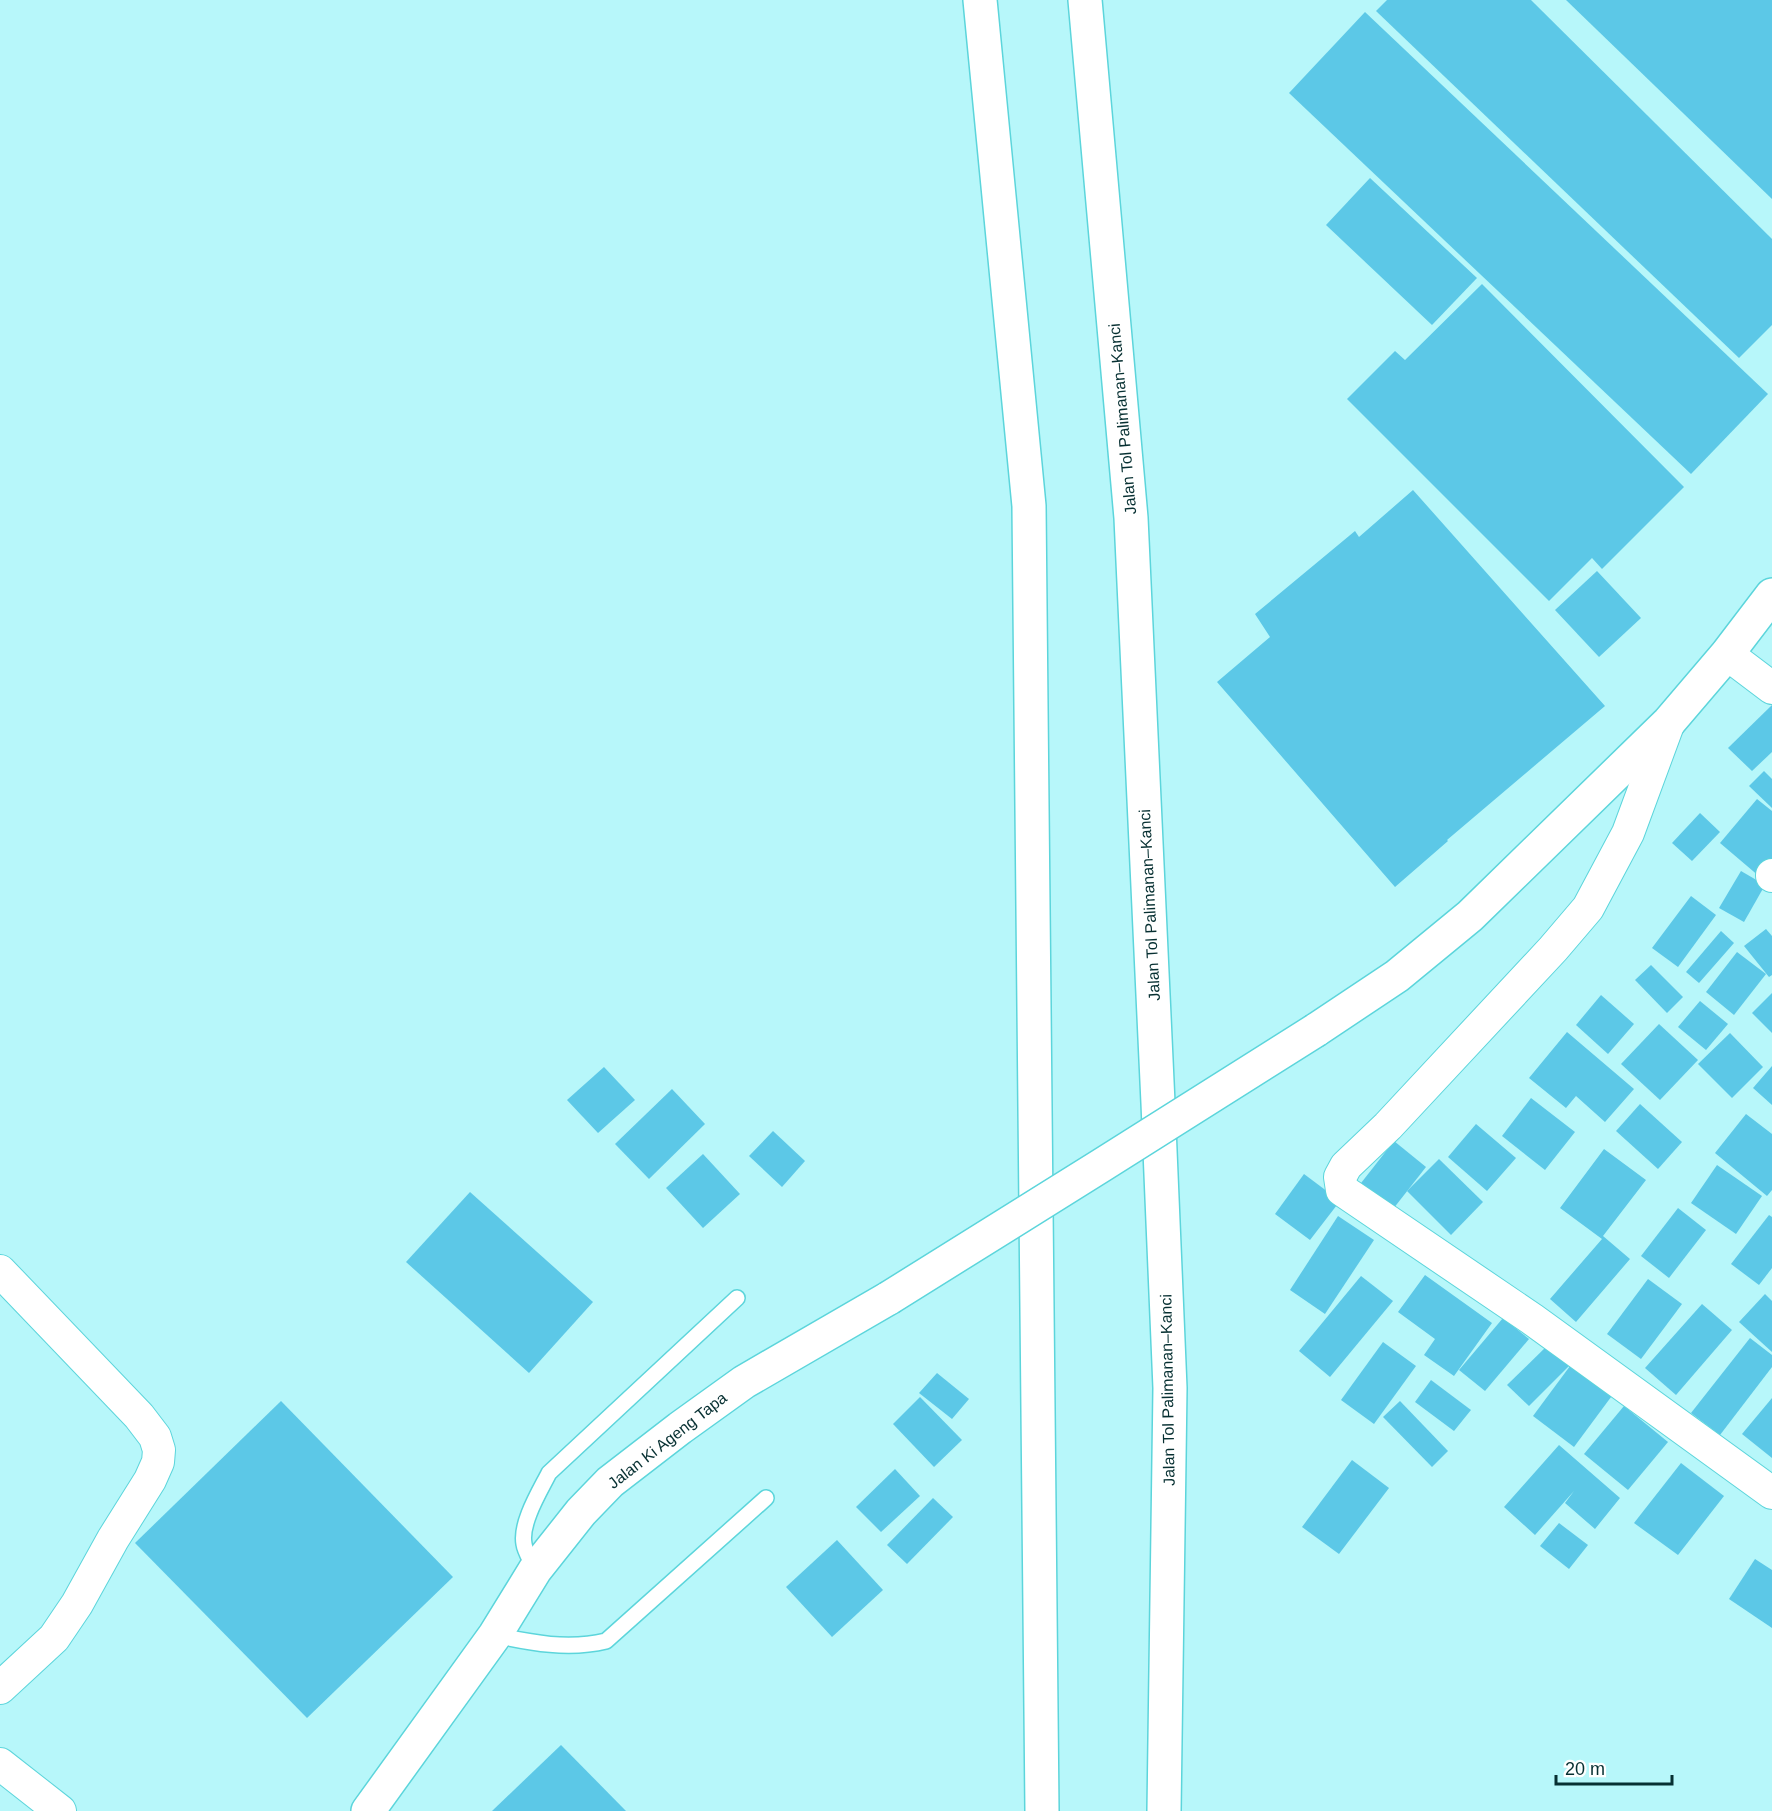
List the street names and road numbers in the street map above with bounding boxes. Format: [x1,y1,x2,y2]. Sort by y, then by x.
street label: Jalan Tol Palimanan–Kanci [1106,323,1139,515]
street label: Jalan Tol Palimanan–Kanci [1136,809,1163,1001]
street label: Jalan Tol Palimanan–Kanci [1157,1294,1178,1486]
street label: Jalan Ki Ageng Tapa [605,1389,730,1492]

